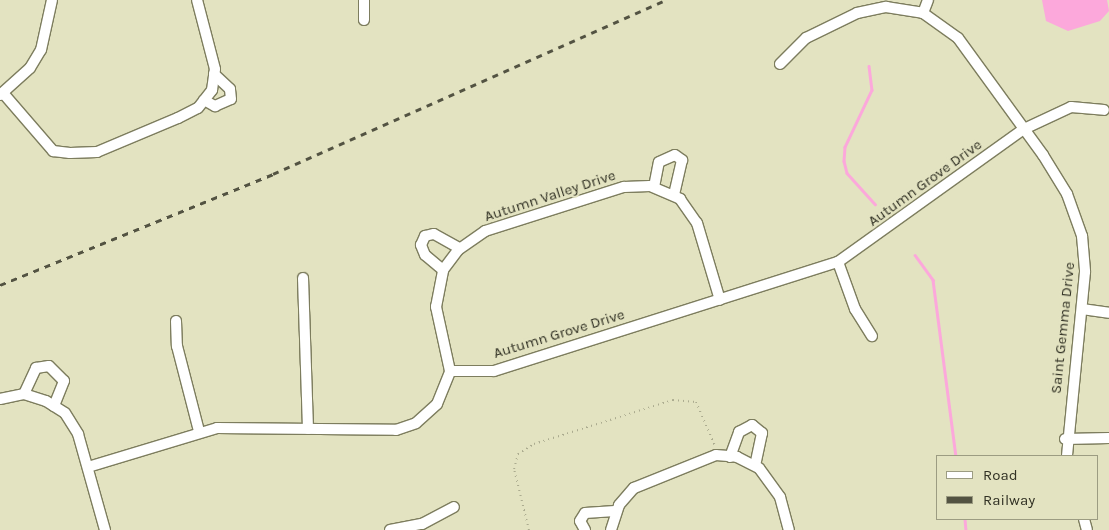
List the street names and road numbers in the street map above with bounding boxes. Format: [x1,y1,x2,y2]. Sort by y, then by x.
street label: Autumn Grove Drive [865,136,985,230]
street label: Autumn Valley Drive [482,166,618,226]
street label: Saint Gemma Drive [1047,261,1079,395]
street label: Autumn Grove Drive [491,305,627,363]

